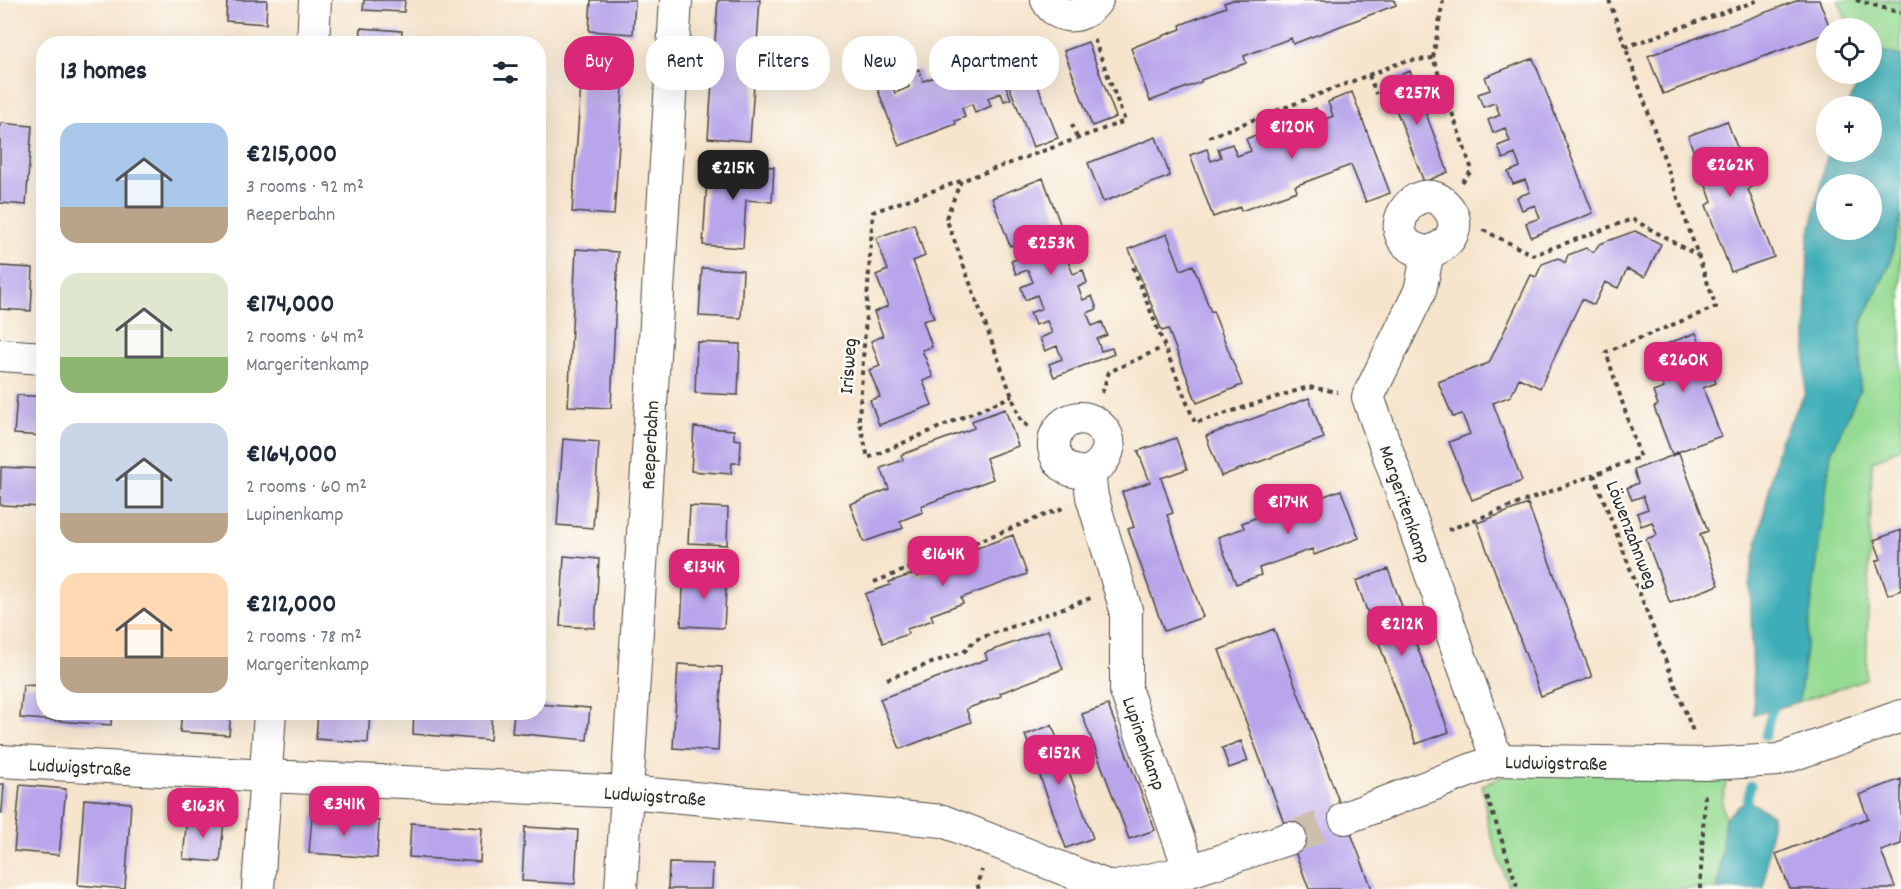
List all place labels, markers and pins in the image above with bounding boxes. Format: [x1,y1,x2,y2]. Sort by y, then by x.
pin: €257K [1375,75,1459,126]
pin: €120K [1250,109,1334,160]
pin: €262K [1688,147,1772,198]
pin: €215K [691,150,775,201]
pin: €253K [1009,225,1093,276]
pin: €260K [1641,342,1725,393]
pin: €174K [1246,484,1330,535]
pin: €164K [901,536,985,587]
pin: €134K [662,549,746,600]
pin: €212K [1360,606,1444,657]
pin: €152K [1017,735,1101,786]
pin: €341K [302,786,386,837]
pin: €163K [161,788,245,839]

